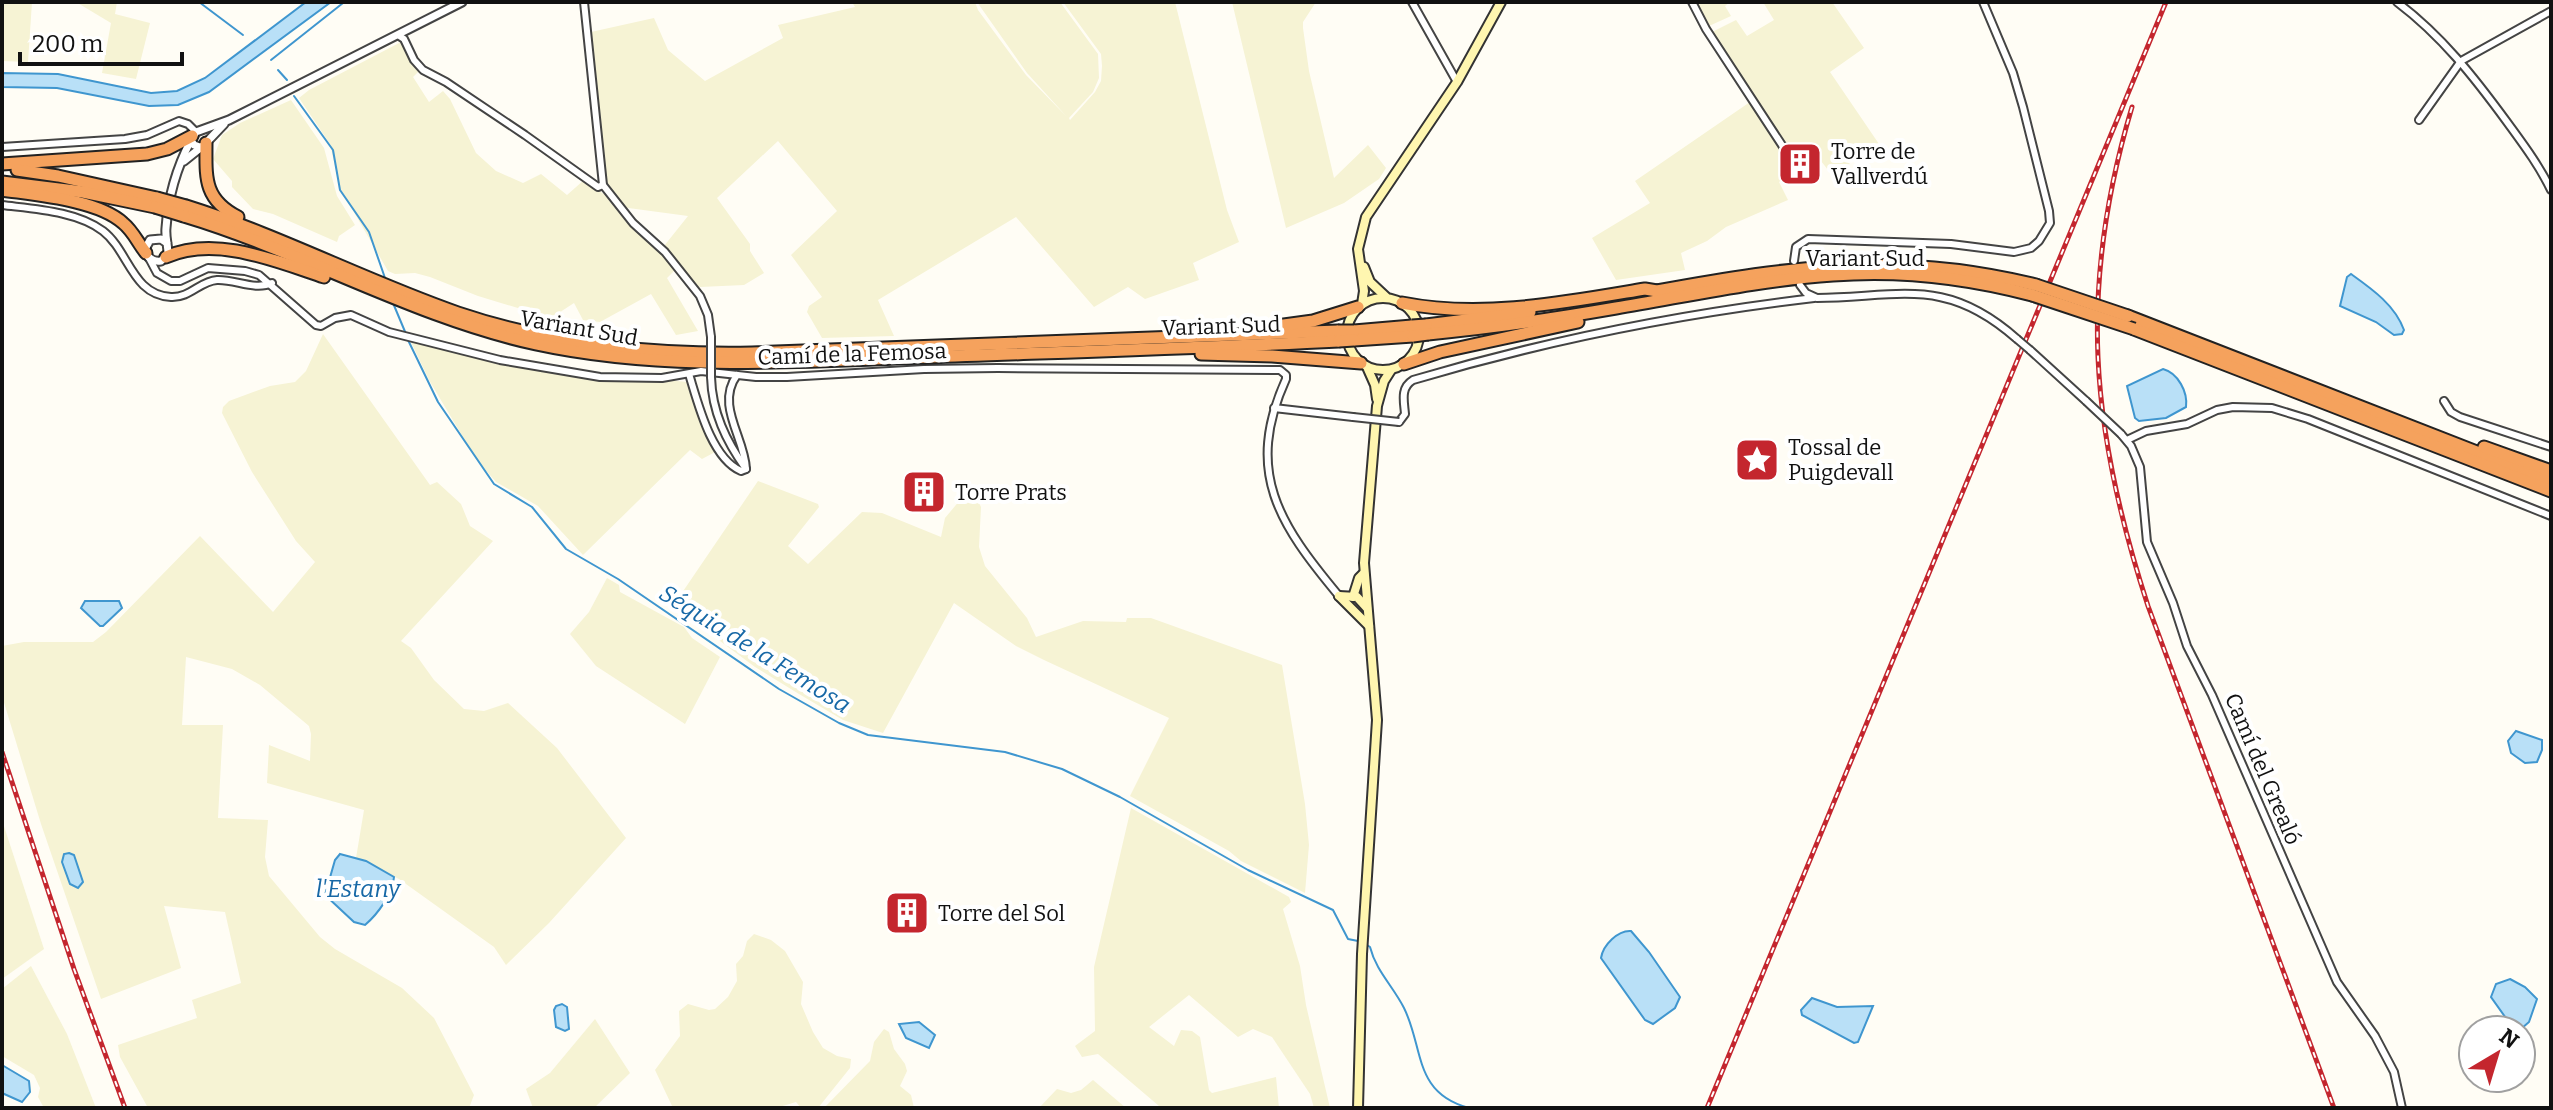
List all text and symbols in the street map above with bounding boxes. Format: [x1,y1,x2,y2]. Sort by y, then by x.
scale bar [20,16,182,66]
text: 200 m [32,30,104,58]
place label: Torre de Vallverdú [1831,138,1928,190]
building icon: Torre de Vallverdú [1776,140,1824,188]
street label: Variant Sud [1806,245,1924,272]
street label: Variant Sud [518,304,640,352]
street label: Variant Sud [1161,310,1281,342]
street label: Camí de la Femosa [757,337,947,371]
place label: Tossal de Puigdevall [1788,434,1894,486]
place icon: Tossal de Puigdevall [1733,436,1781,484]
building icon: Torre Prats [900,468,948,516]
place label: Torre Prats [955,479,1067,506]
water label: Séquia de la Femosa [654,579,856,719]
street label: Camí del Grealó [2219,689,2307,849]
water label: l'Estany [316,875,402,903]
building icon: Torre del Sol [883,889,931,937]
place label: Torre del Sol [938,900,1065,927]
north arrow [2457,1014,2537,1094]
text: N [2494,1023,2524,1055]

